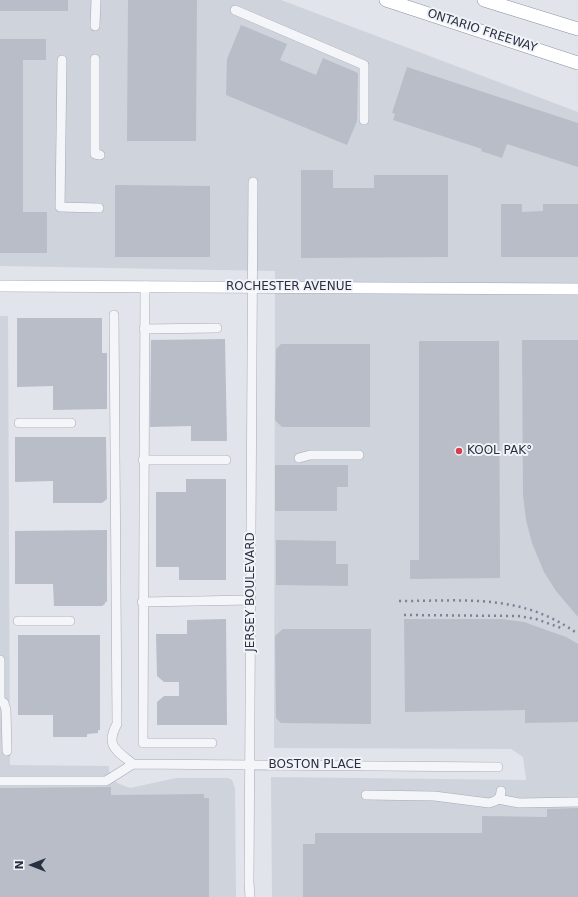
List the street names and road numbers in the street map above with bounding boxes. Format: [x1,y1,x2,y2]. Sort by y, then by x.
street label: ONTARIO FREEWAY [425,6,539,56]
street label: ROCHESTER AVENUE [226,280,352,294]
street label: JERSEY BOULEVARD [244,532,258,652]
street label: BOSTON PLACE [269,758,361,772]

